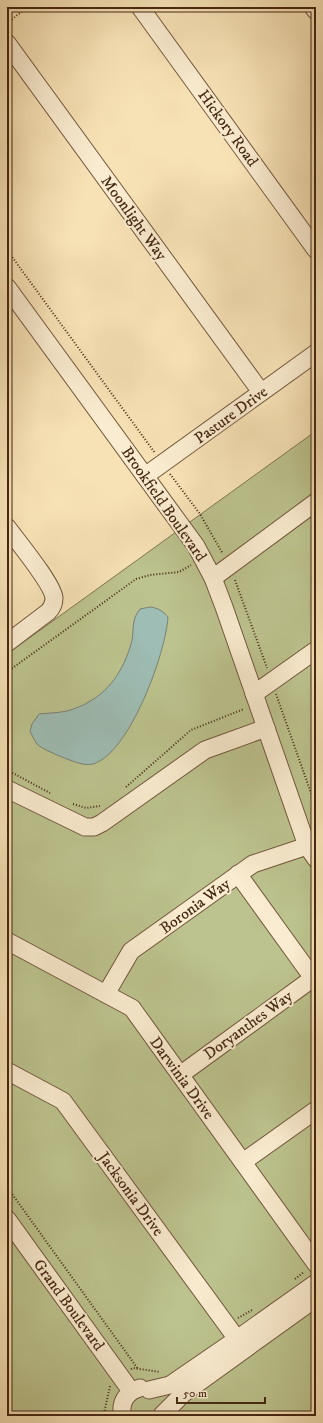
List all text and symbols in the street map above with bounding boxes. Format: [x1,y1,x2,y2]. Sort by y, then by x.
street label: Hickory Road [193,86,263,170]
street label: Moonlight Way [97,172,172,265]
street label: Pasture Drive [190,381,272,448]
street label: Brookfield Boulevard [117,443,211,565]
street label: Boronia Way [156,873,234,938]
street label: Doryanthes Way [200,986,297,1064]
street label: Darwinia Drive [145,1033,219,1124]
street label: Jacksonia Drive [93,1146,168,1240]
street label: Grand Boulevard [29,1255,109,1355]
scale bar [177,1379,265,1405]
text: 50 m [183,1386,207,1401]

